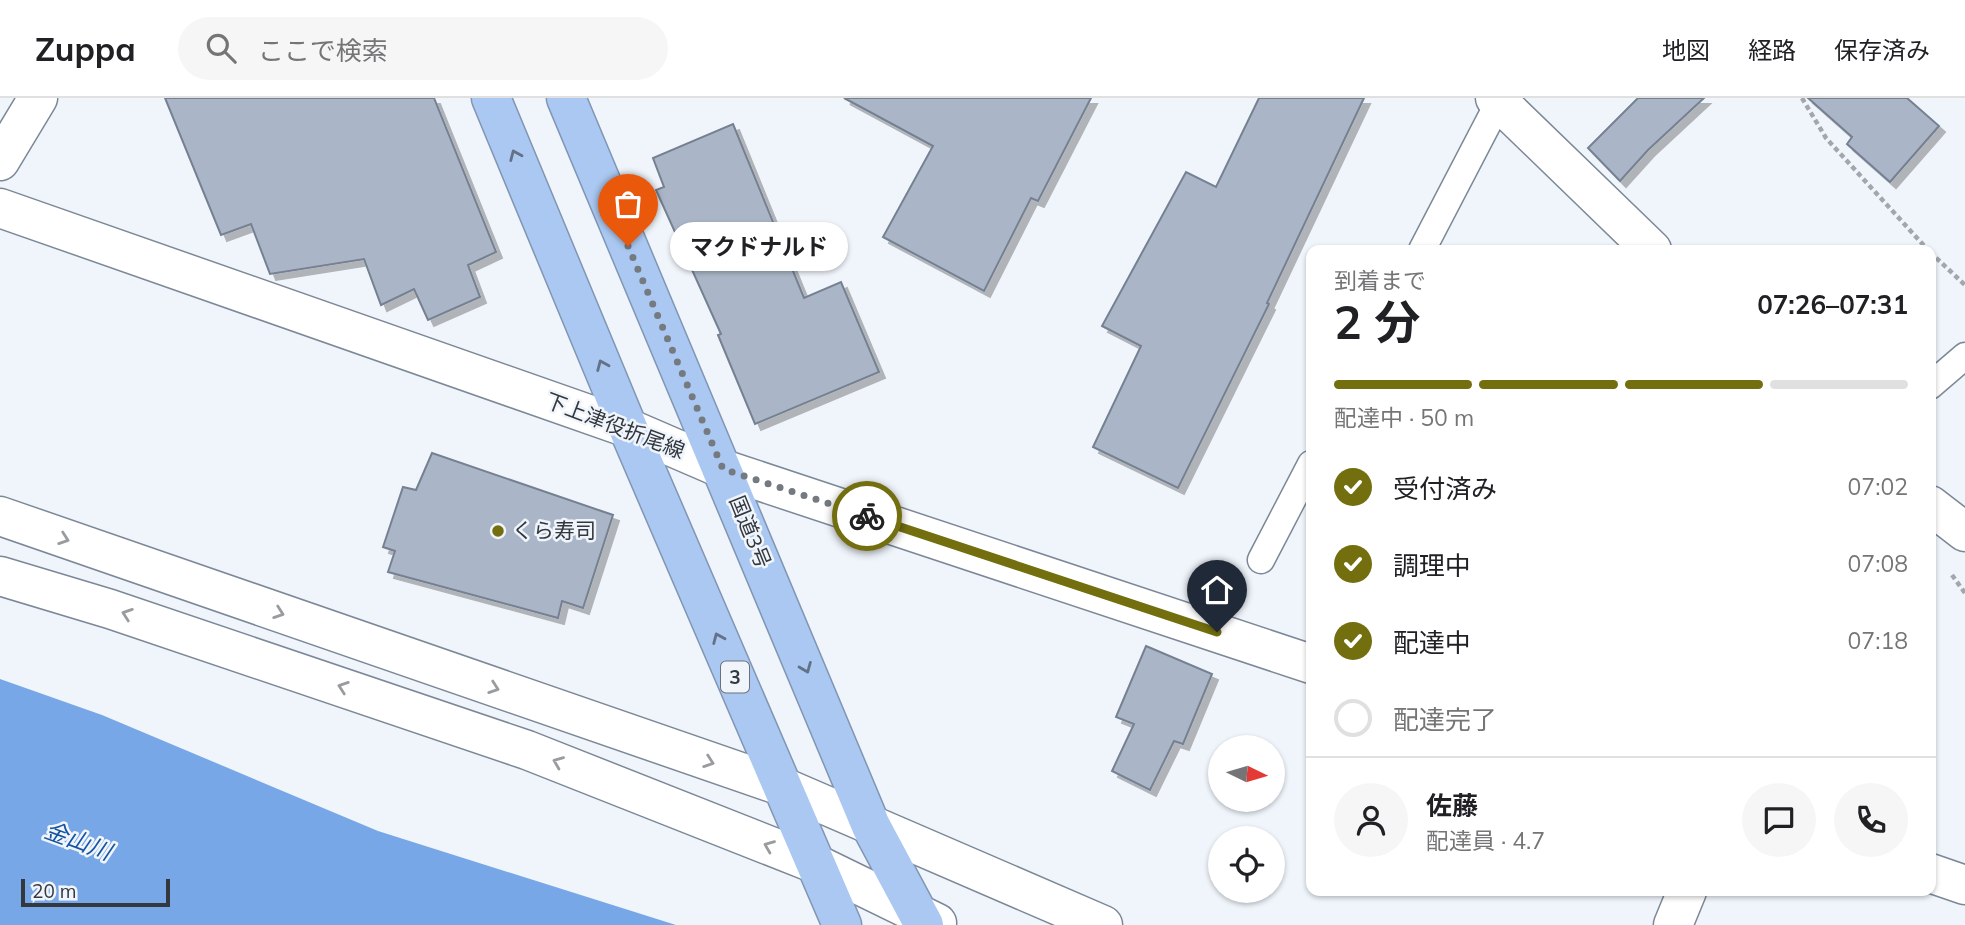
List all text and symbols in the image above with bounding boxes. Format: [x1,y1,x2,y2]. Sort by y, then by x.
search box [178,17,668,80]
text: Zuppa [35,28,136,69]
icon: search [202,29,240,67]
text: ここで検索 [258,34,388,67]
text: 地図 [1662,35,1710,65]
text: 経路 [1748,35,1796,65]
text: 保存済み [1834,35,1930,65]
one-way arrow [509,150,523,162]
pin [598,174,658,246]
icon: bag [609,185,647,223]
callout: マクドナルド [670,222,848,270]
text: マクドナルド [690,232,828,261]
text: 到着まで [1334,266,1426,295]
text: 07:26–07:31 [1757,288,1908,321]
text: 2 分 [1334,293,1420,351]
one-way arrow [596,360,610,372]
street label: 下上津役折尾線 [542,387,689,464]
text: 配達中 · 50 m [1334,403,1474,432]
icon: check [1334,468,1372,506]
text: 受付済み [1393,472,1497,505]
text: 07:02 [1848,472,1908,501]
courier [832,481,902,551]
street label: 国道3号 [725,492,777,572]
icon: bike [848,497,886,535]
place label: くら寿司 [512,517,596,543]
marker: くら寿司 [490,523,506,539]
one-way arrow [58,531,70,545]
icon: check [1334,545,1372,583]
text: 調理中 [1393,549,1471,582]
text: 07:08 [1848,549,1908,578]
pin [1187,560,1247,632]
icon: home [1198,571,1236,609]
one-way arrow [273,605,285,619]
one-way arrow [121,608,133,623]
icon: check [1334,622,1372,660]
text: 配達中 [1393,626,1471,659]
text: 07:18 [1848,626,1908,655]
one-way arrow [712,632,726,645]
one-way arrow [797,661,811,673]
road number: 3 [721,662,749,692]
one-way arrow [488,680,500,694]
one-way arrow [337,681,349,695]
text: 配達完了 [1393,703,1497,736]
north arrow [1208,735,1284,812]
map controls [1208,735,1285,903]
one-way arrow [703,754,715,768]
one-way arrow [552,756,564,770]
button: person [1334,783,1408,857]
button: chat [1742,783,1816,857]
button: phone [1834,783,1908,857]
text: 佐藤 [1426,789,1478,822]
water label: 金山川 [41,815,118,867]
button: locate [1208,826,1285,903]
text: 配達員 · 4.7 [1426,826,1545,855]
one-way arrow [764,840,776,854]
scale bar [21,876,170,908]
text: 20 m [32,879,76,903]

